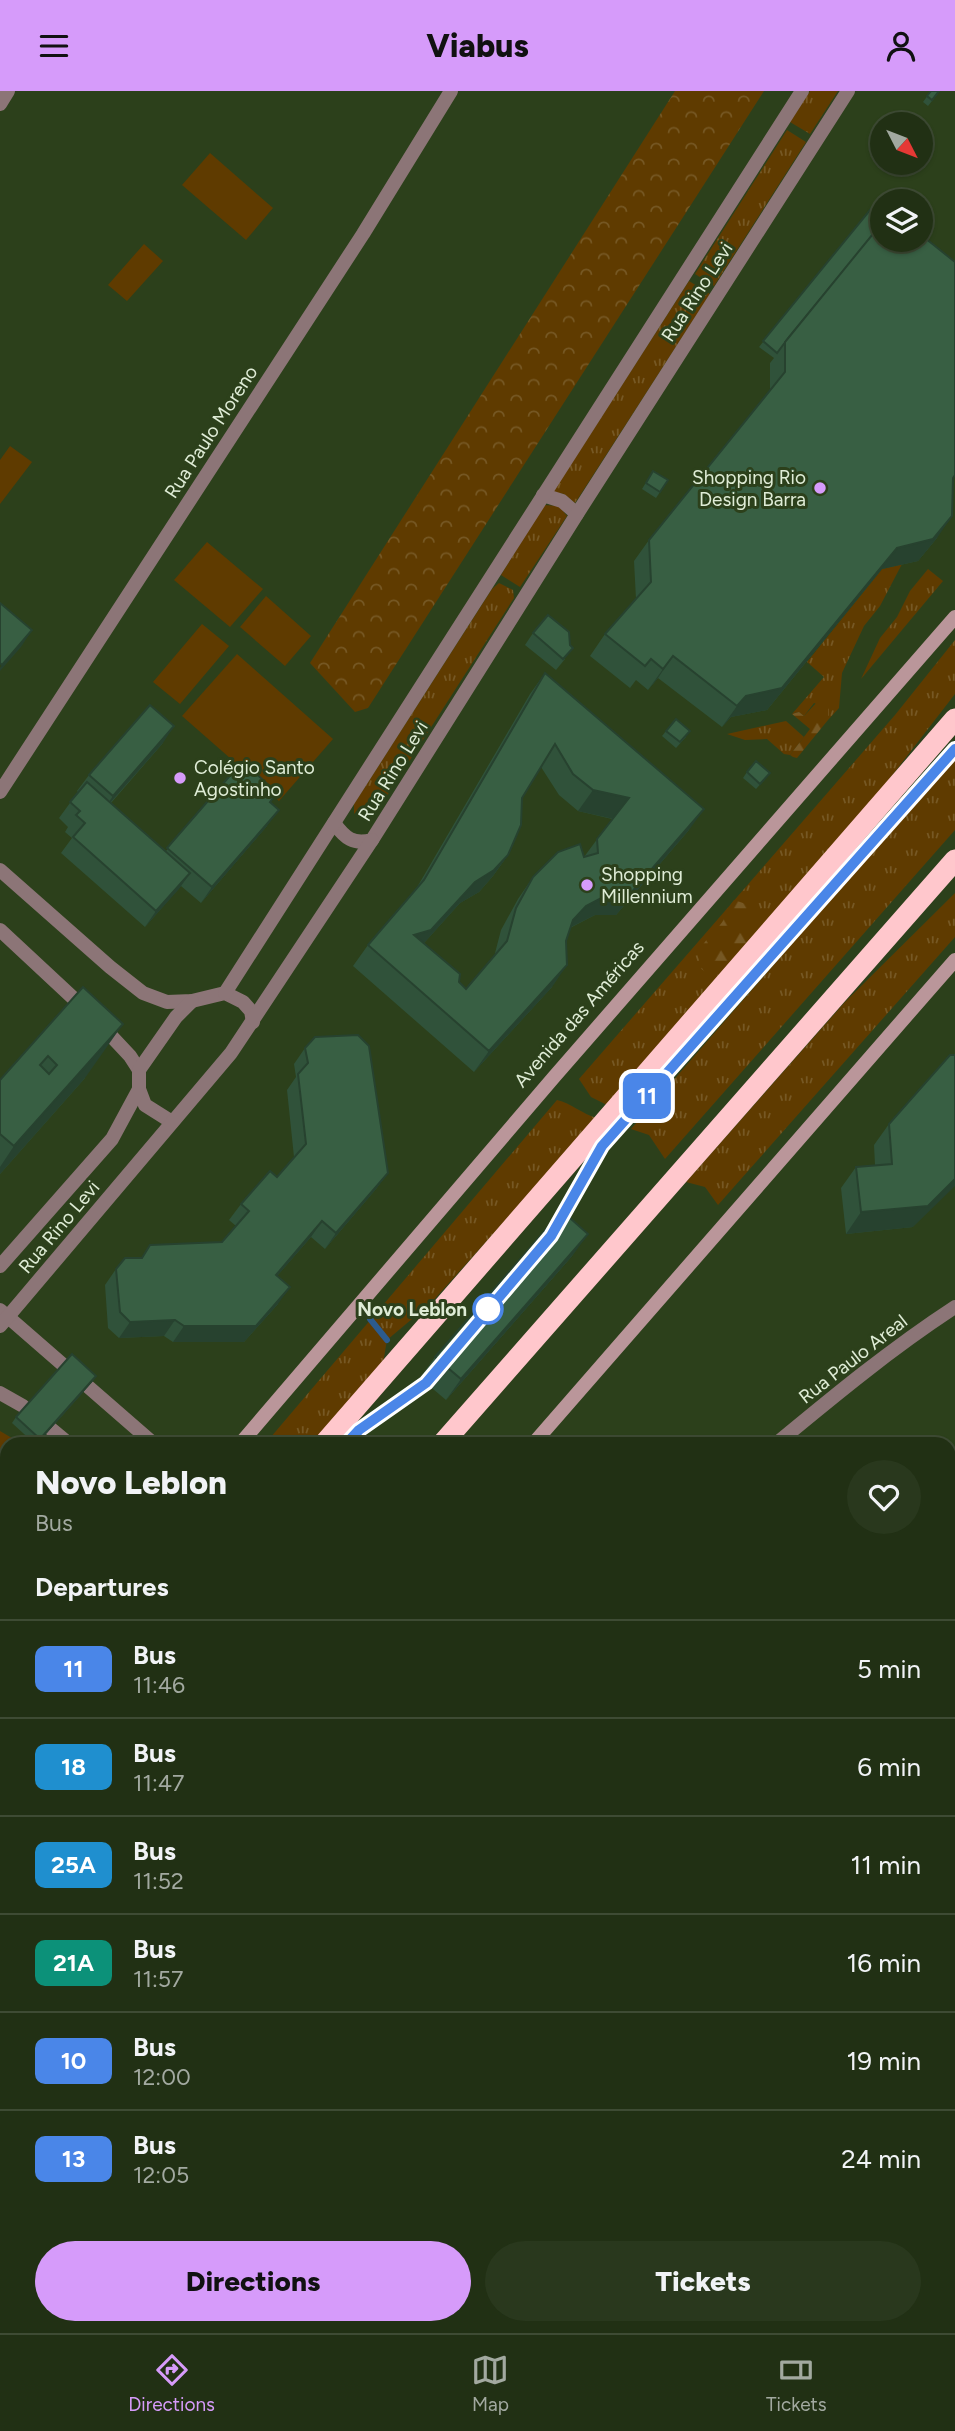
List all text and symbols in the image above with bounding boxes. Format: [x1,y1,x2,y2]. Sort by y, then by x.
icon: menu [35,27,73,65]
text: Viabus [426,27,529,65]
icon: person [882,27,920,65]
north arrow [870,112,933,175]
map controls [870,112,933,252]
button: layers [870,189,933,252]
street label: Rua Rino Levi [656,238,738,346]
street label: Rua Paulo Moreno [160,361,262,503]
place label: Shopping Rio Design Barra [692,466,806,511]
marker: Shopping Rio Design Barra [812,480,828,496]
street label: Rua Rino Levi [353,717,433,825]
place label: Colégio Santo Agostinho [194,756,315,801]
marker: Colégio Santo Agostinho [172,770,188,786]
place label: Shopping Millennium [601,863,693,908]
marker: Shopping Millennium [579,877,595,893]
street label: Avenida das Américas [509,936,649,1092]
line badge: 11 [616,1073,678,1119]
text: 11 [637,1081,657,1110]
street label: Rua Rino Levi [14,1176,104,1278]
marker: Novo Leblon [473,1294,503,1324]
place label: Novo Leblon [357,1298,467,1321]
street label: Rua Paulo Areal [794,1309,912,1409]
button: heart [847,1460,921,1534]
text: Novo Leblon [35,1463,227,1502]
text: Bus [35,1509,73,1537]
text: Departures [35,1571,169,1603]
text: Bus [133,1639,176,1671]
text: 5 min [857,1653,921,1685]
text: 11 [63,1654,84,1683]
text: 11:46 [133,1671,185,1699]
text: Bus [133,1737,176,1769]
text: 6 min [857,1751,921,1783]
text: 18 [61,1752,86,1781]
text: 11:47 [133,1769,184,1797]
text: Bus [133,1835,176,1867]
text: 11 min [850,1849,921,1881]
text: 25A [51,1850,96,1879]
text: 11:52 [133,1867,184,1895]
text: Bus [133,1933,176,1965]
text: 16 min [846,1947,921,1979]
text: 21A [53,1948,94,1977]
text: 11:57 [133,1965,183,1993]
text: Bus [133,2031,176,2063]
text: 19 min [846,2045,921,2077]
text: 10 [61,2046,86,2075]
text: 12:00 [133,2063,191,2091]
text: Bus [133,2129,176,2161]
text: 24 min [841,2143,921,2175]
text: 13 [62,2144,85,2173]
text: 12:05 [133,2161,189,2189]
button: Directions [35,2241,471,2321]
button: Tickets [485,2241,921,2321]
tab: Directions [128,2351,215,2416]
tab: Map [471,2351,509,2416]
tab: Tickets [766,2351,827,2416]

